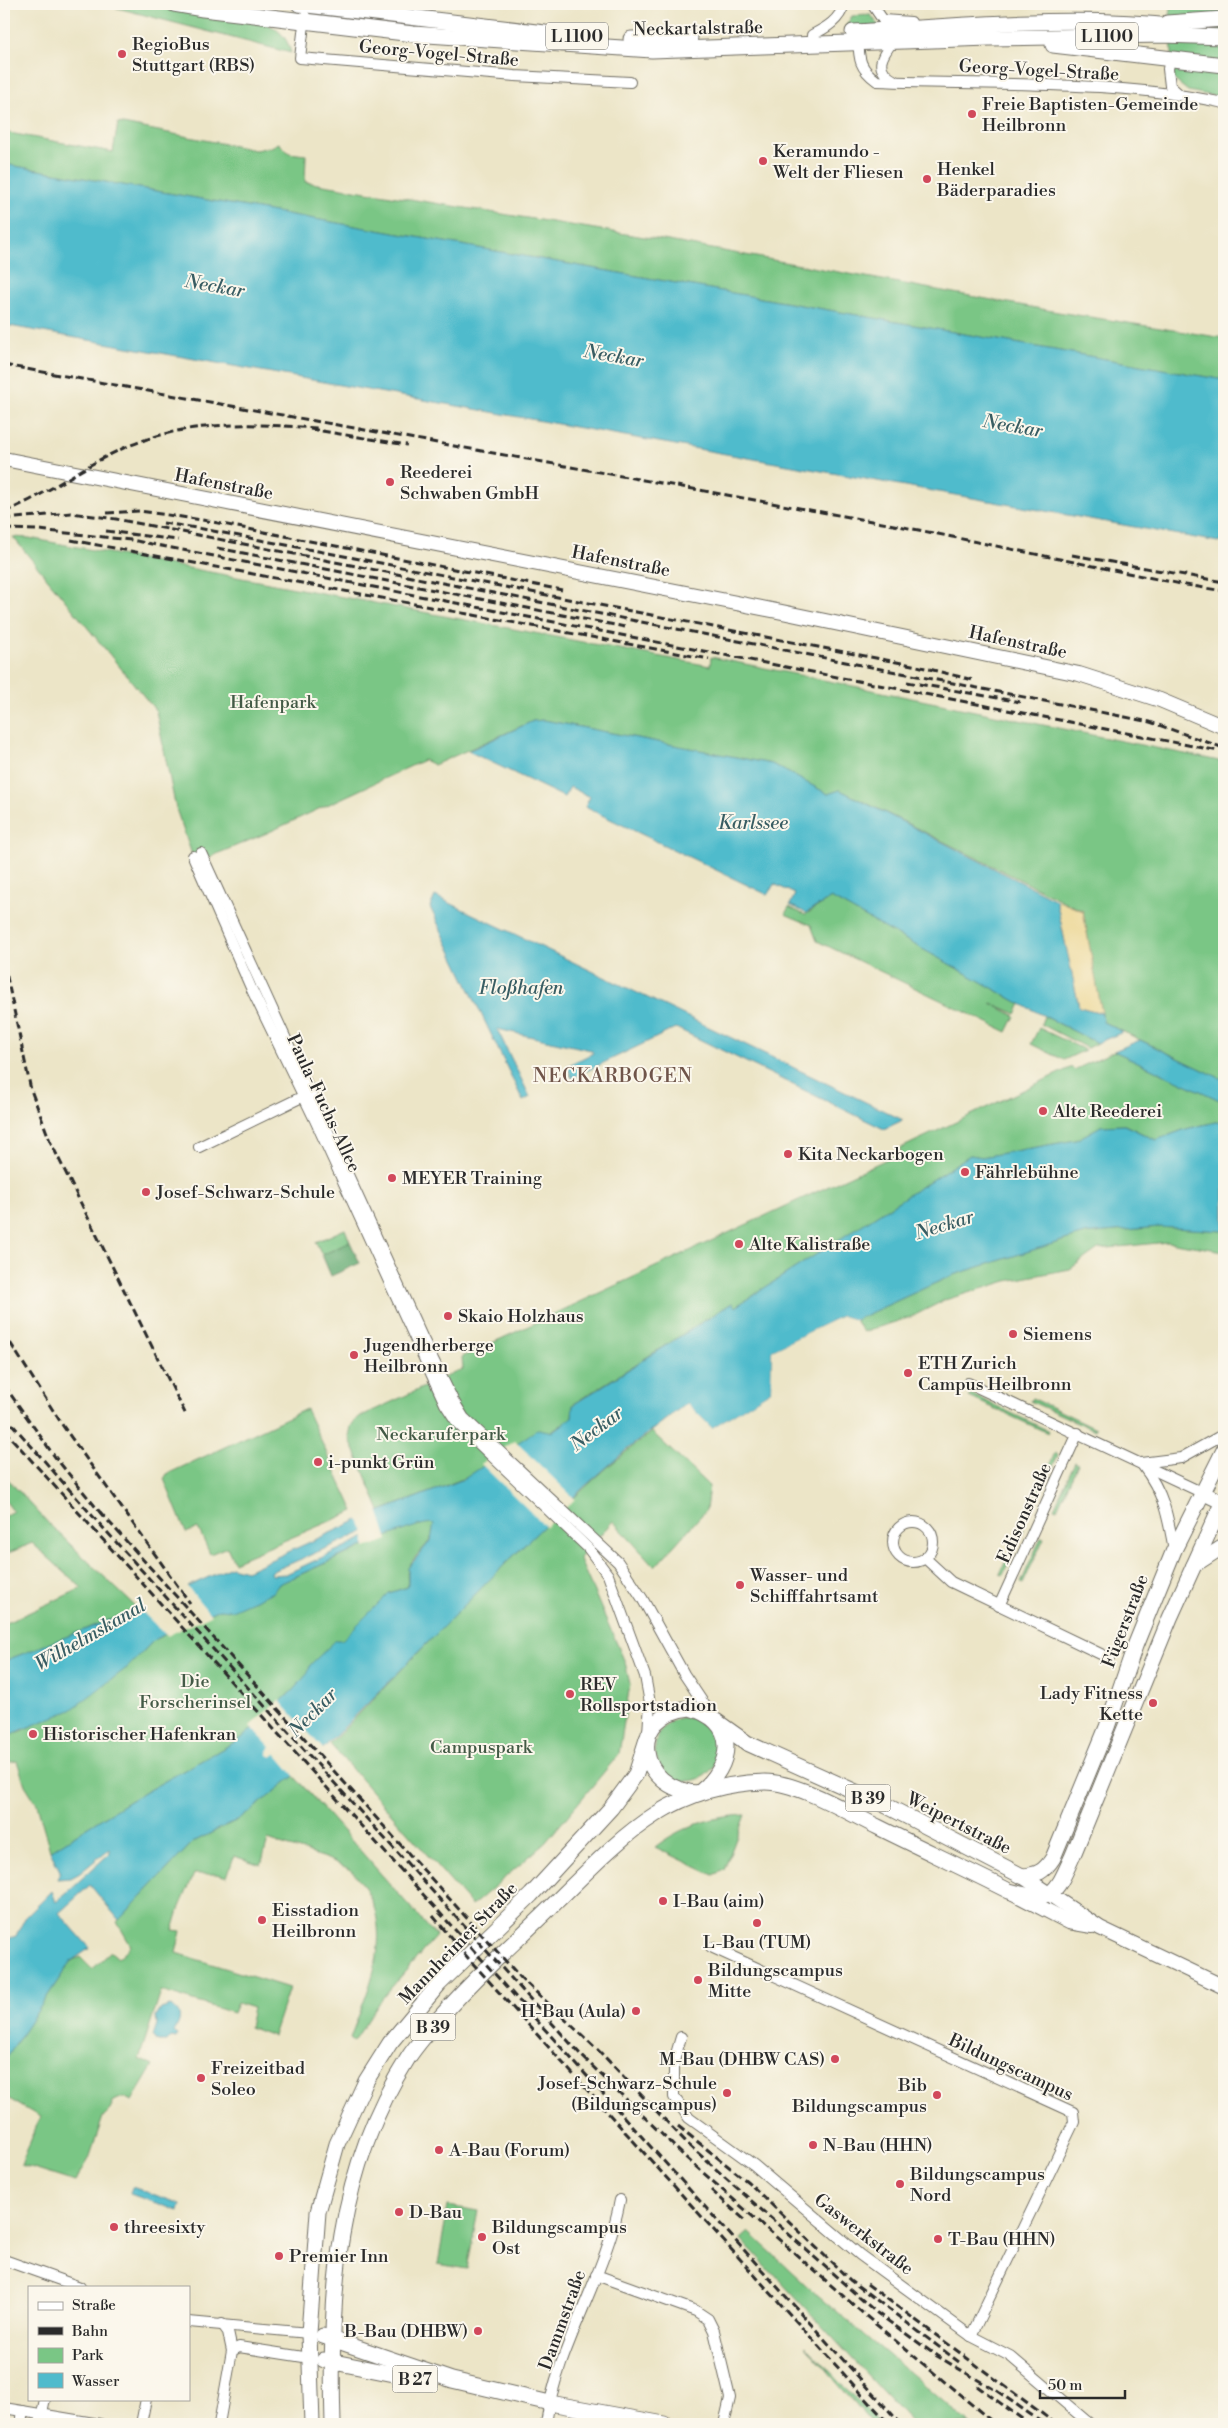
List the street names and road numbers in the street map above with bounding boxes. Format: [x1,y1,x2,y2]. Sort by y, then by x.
street label: Neckartalstraße [633,16,763,41]
road number: L 1100 [546,22,608,50]
road number: L 1100 [1076,22,1138,50]
street label: Georg-Vogel-Straße [358,35,520,72]
street label: Georg-Vogel-Straße [958,55,1120,86]
street label: Hafenstraße [173,464,275,505]
street label: Hafenstraße [570,541,672,582]
street label: Hafenstraße [967,621,1069,664]
street label: Paula-Fuchs-Allee [281,1030,366,1176]
street label: Edisonstraße [992,1459,1057,1567]
street label: Fügerstraße [1097,1571,1154,1671]
road number: B 39 [846,1785,890,1812]
street label: Weipertstraße [902,1787,1015,1860]
street label: Mannheimer Straße [394,1877,523,2009]
road number: B 39 [410,2014,456,2040]
street label: Bildungscampus [944,2028,1077,2106]
street label: Gaswerkstraße [809,2188,918,2280]
street label: Dammstraße [534,2267,591,2373]
road number: B 27 [392,2366,438,2392]

